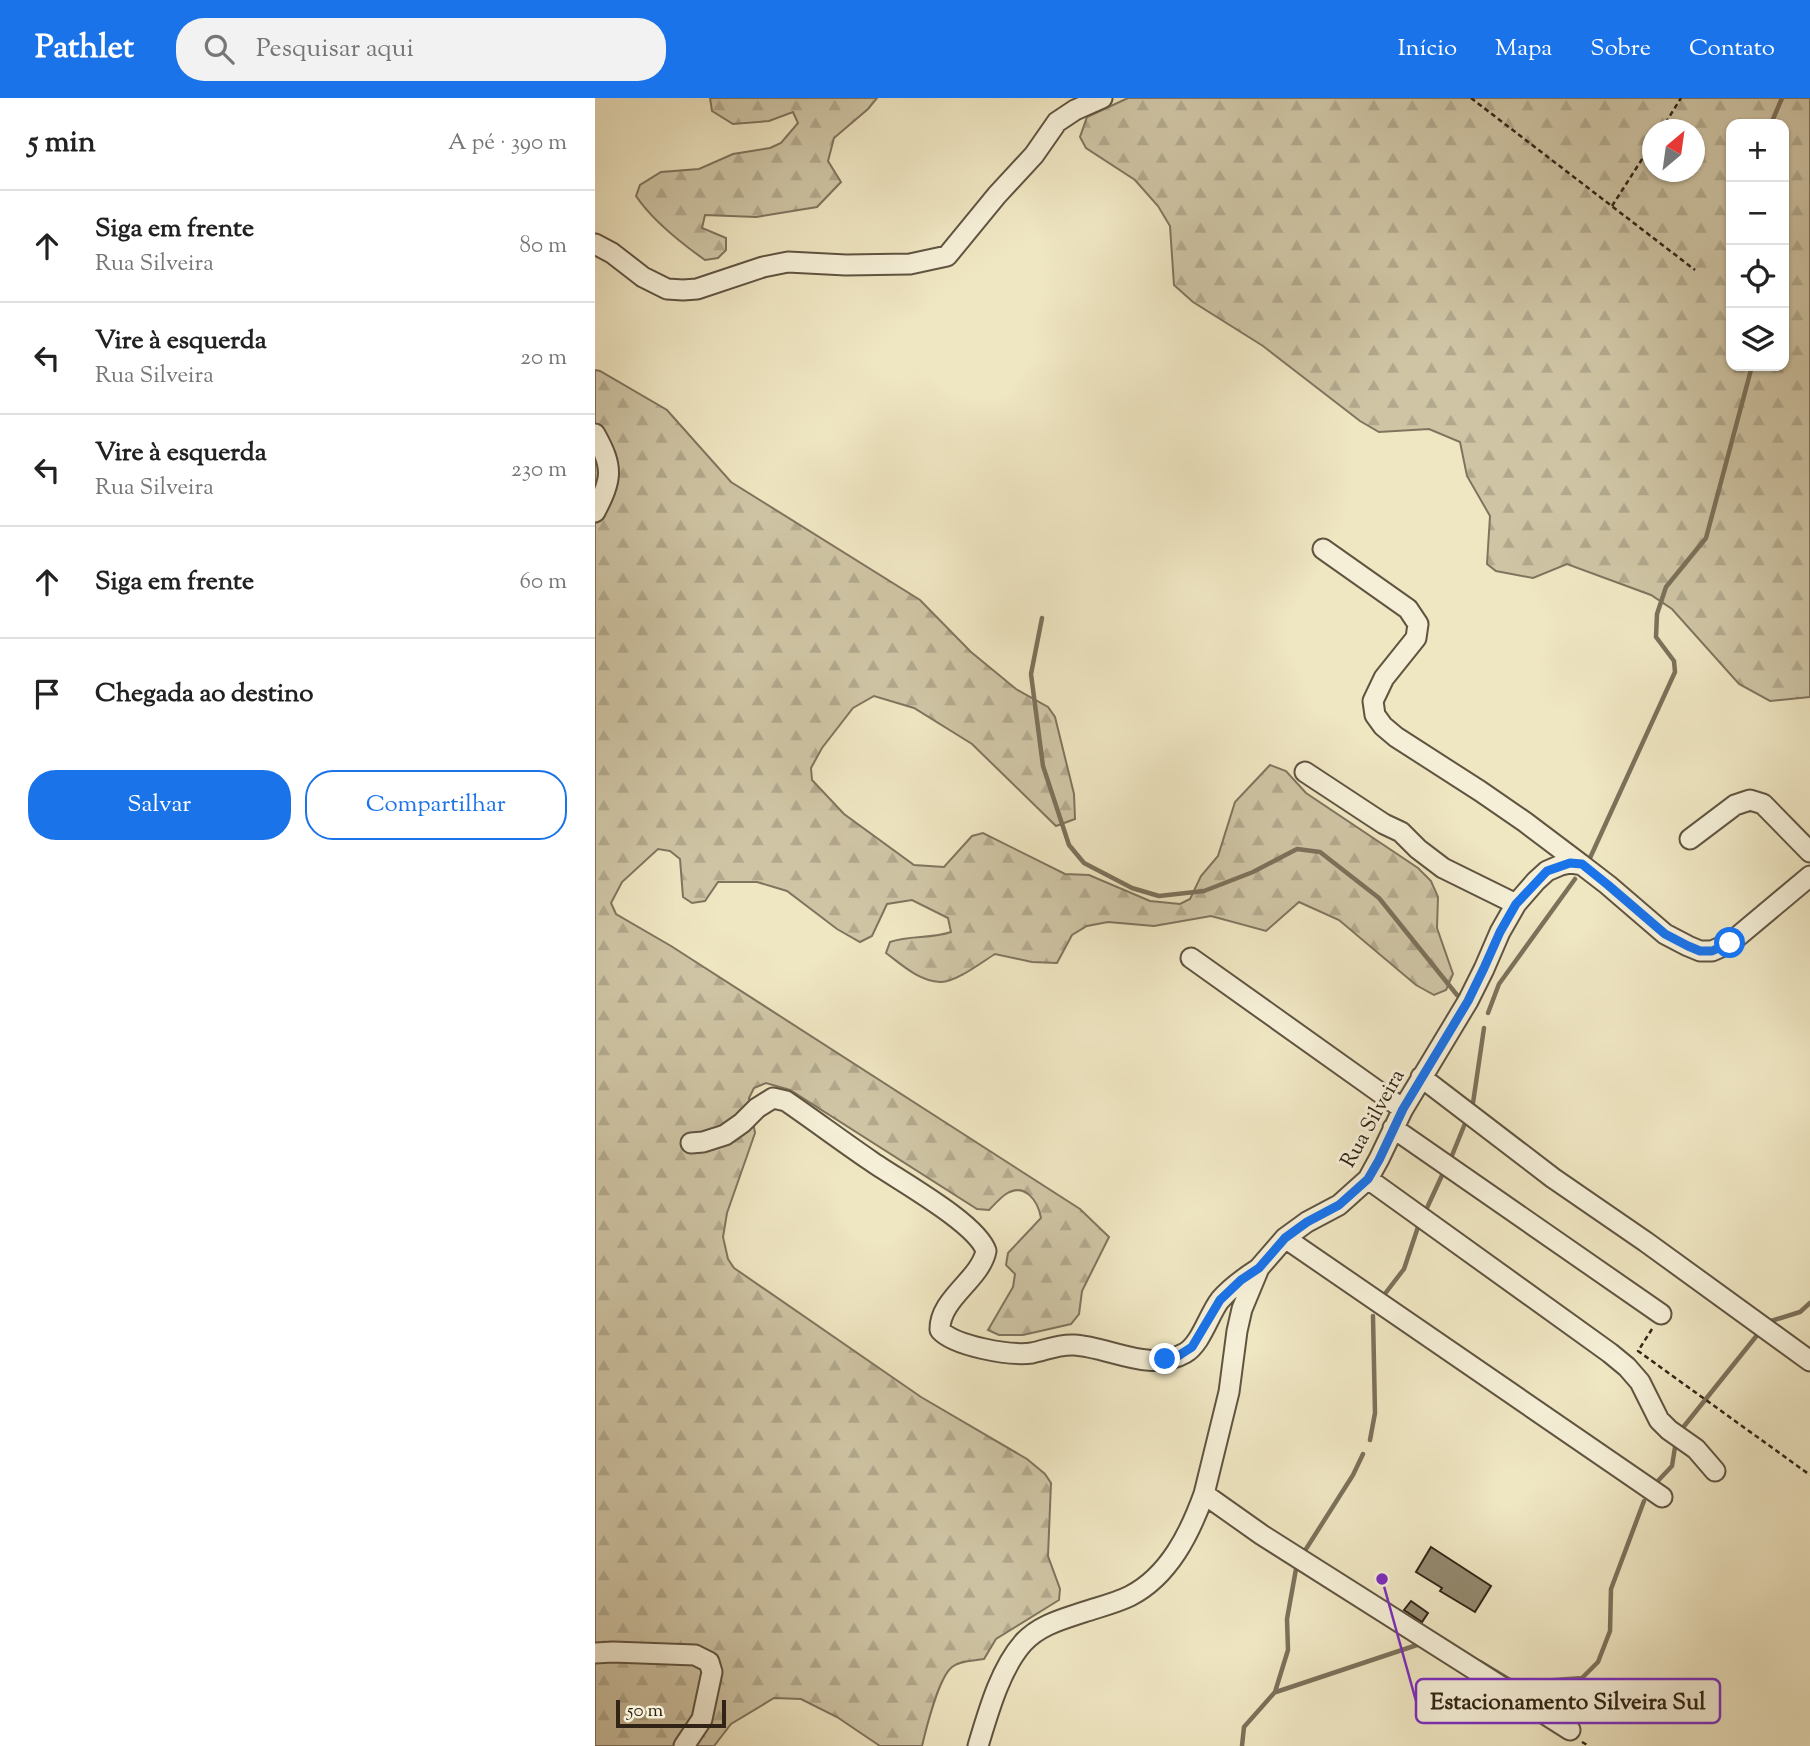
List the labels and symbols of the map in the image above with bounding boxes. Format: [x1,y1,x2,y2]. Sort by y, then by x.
north arrow [1642,119,1705,182]
route start [1714,927,1745,958]
street label: Rua Silveira [1334,1064,1413,1174]
route end [1149,1343,1180,1374]
callout: Estacionamento Silveira Sul [1416,1679,1720,1723]
text: Estacionamento Silveira Sul [1430,1687,1706,1720]
scale bar [616,1697,726,1729]

